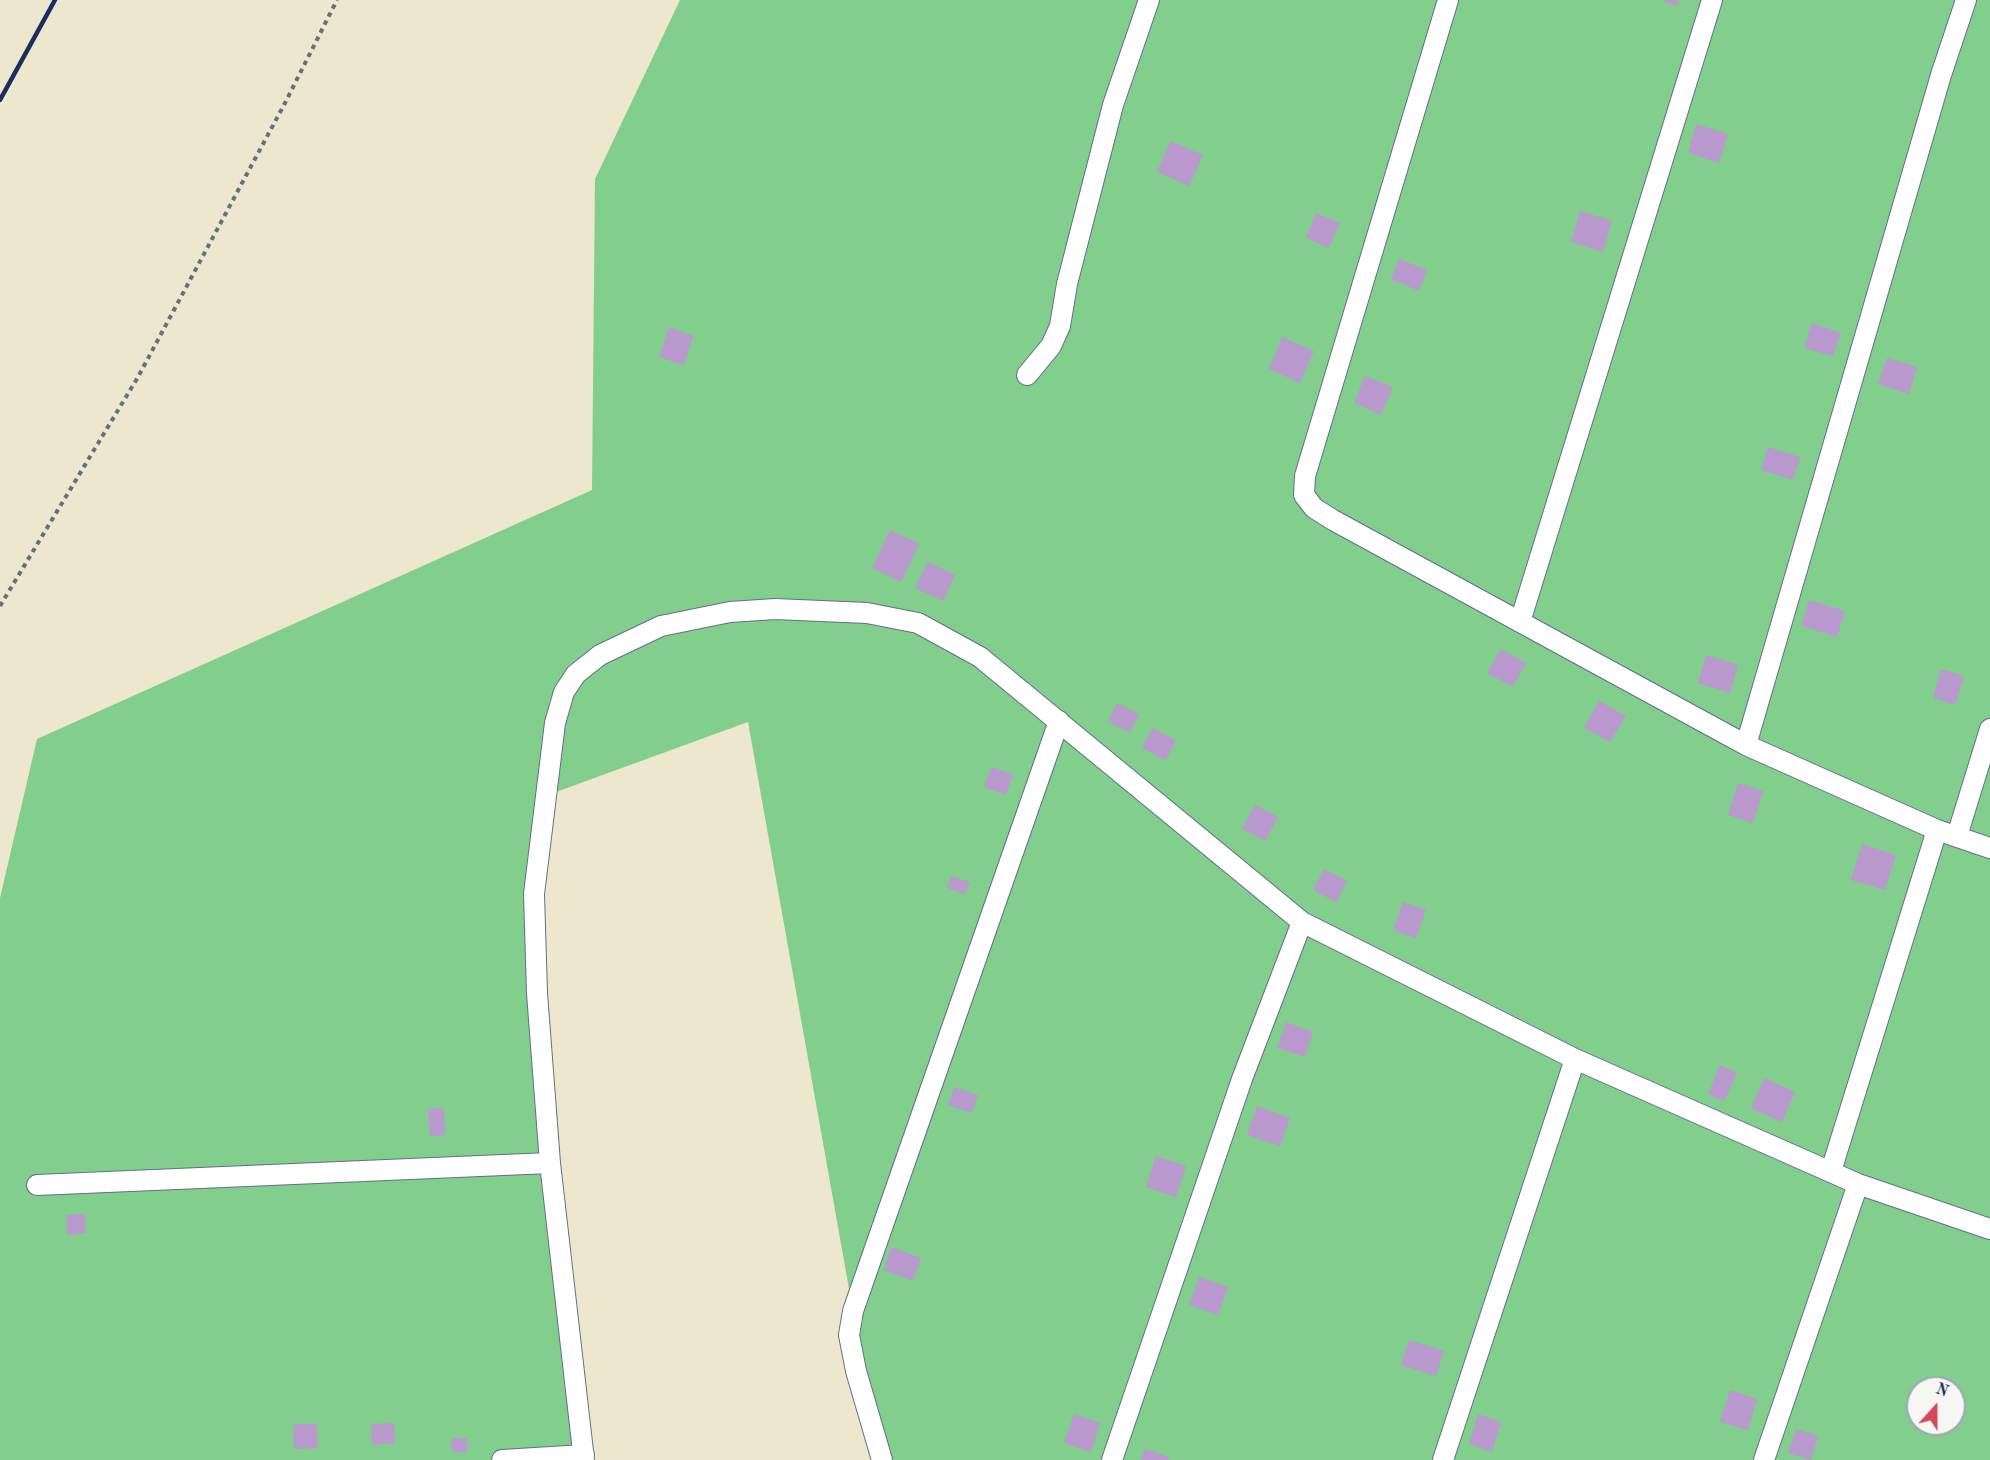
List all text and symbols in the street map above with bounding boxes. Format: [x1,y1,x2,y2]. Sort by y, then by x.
north arrow [1906,1376,1966,1436]
text: N [1933,1381,1950,1401]

